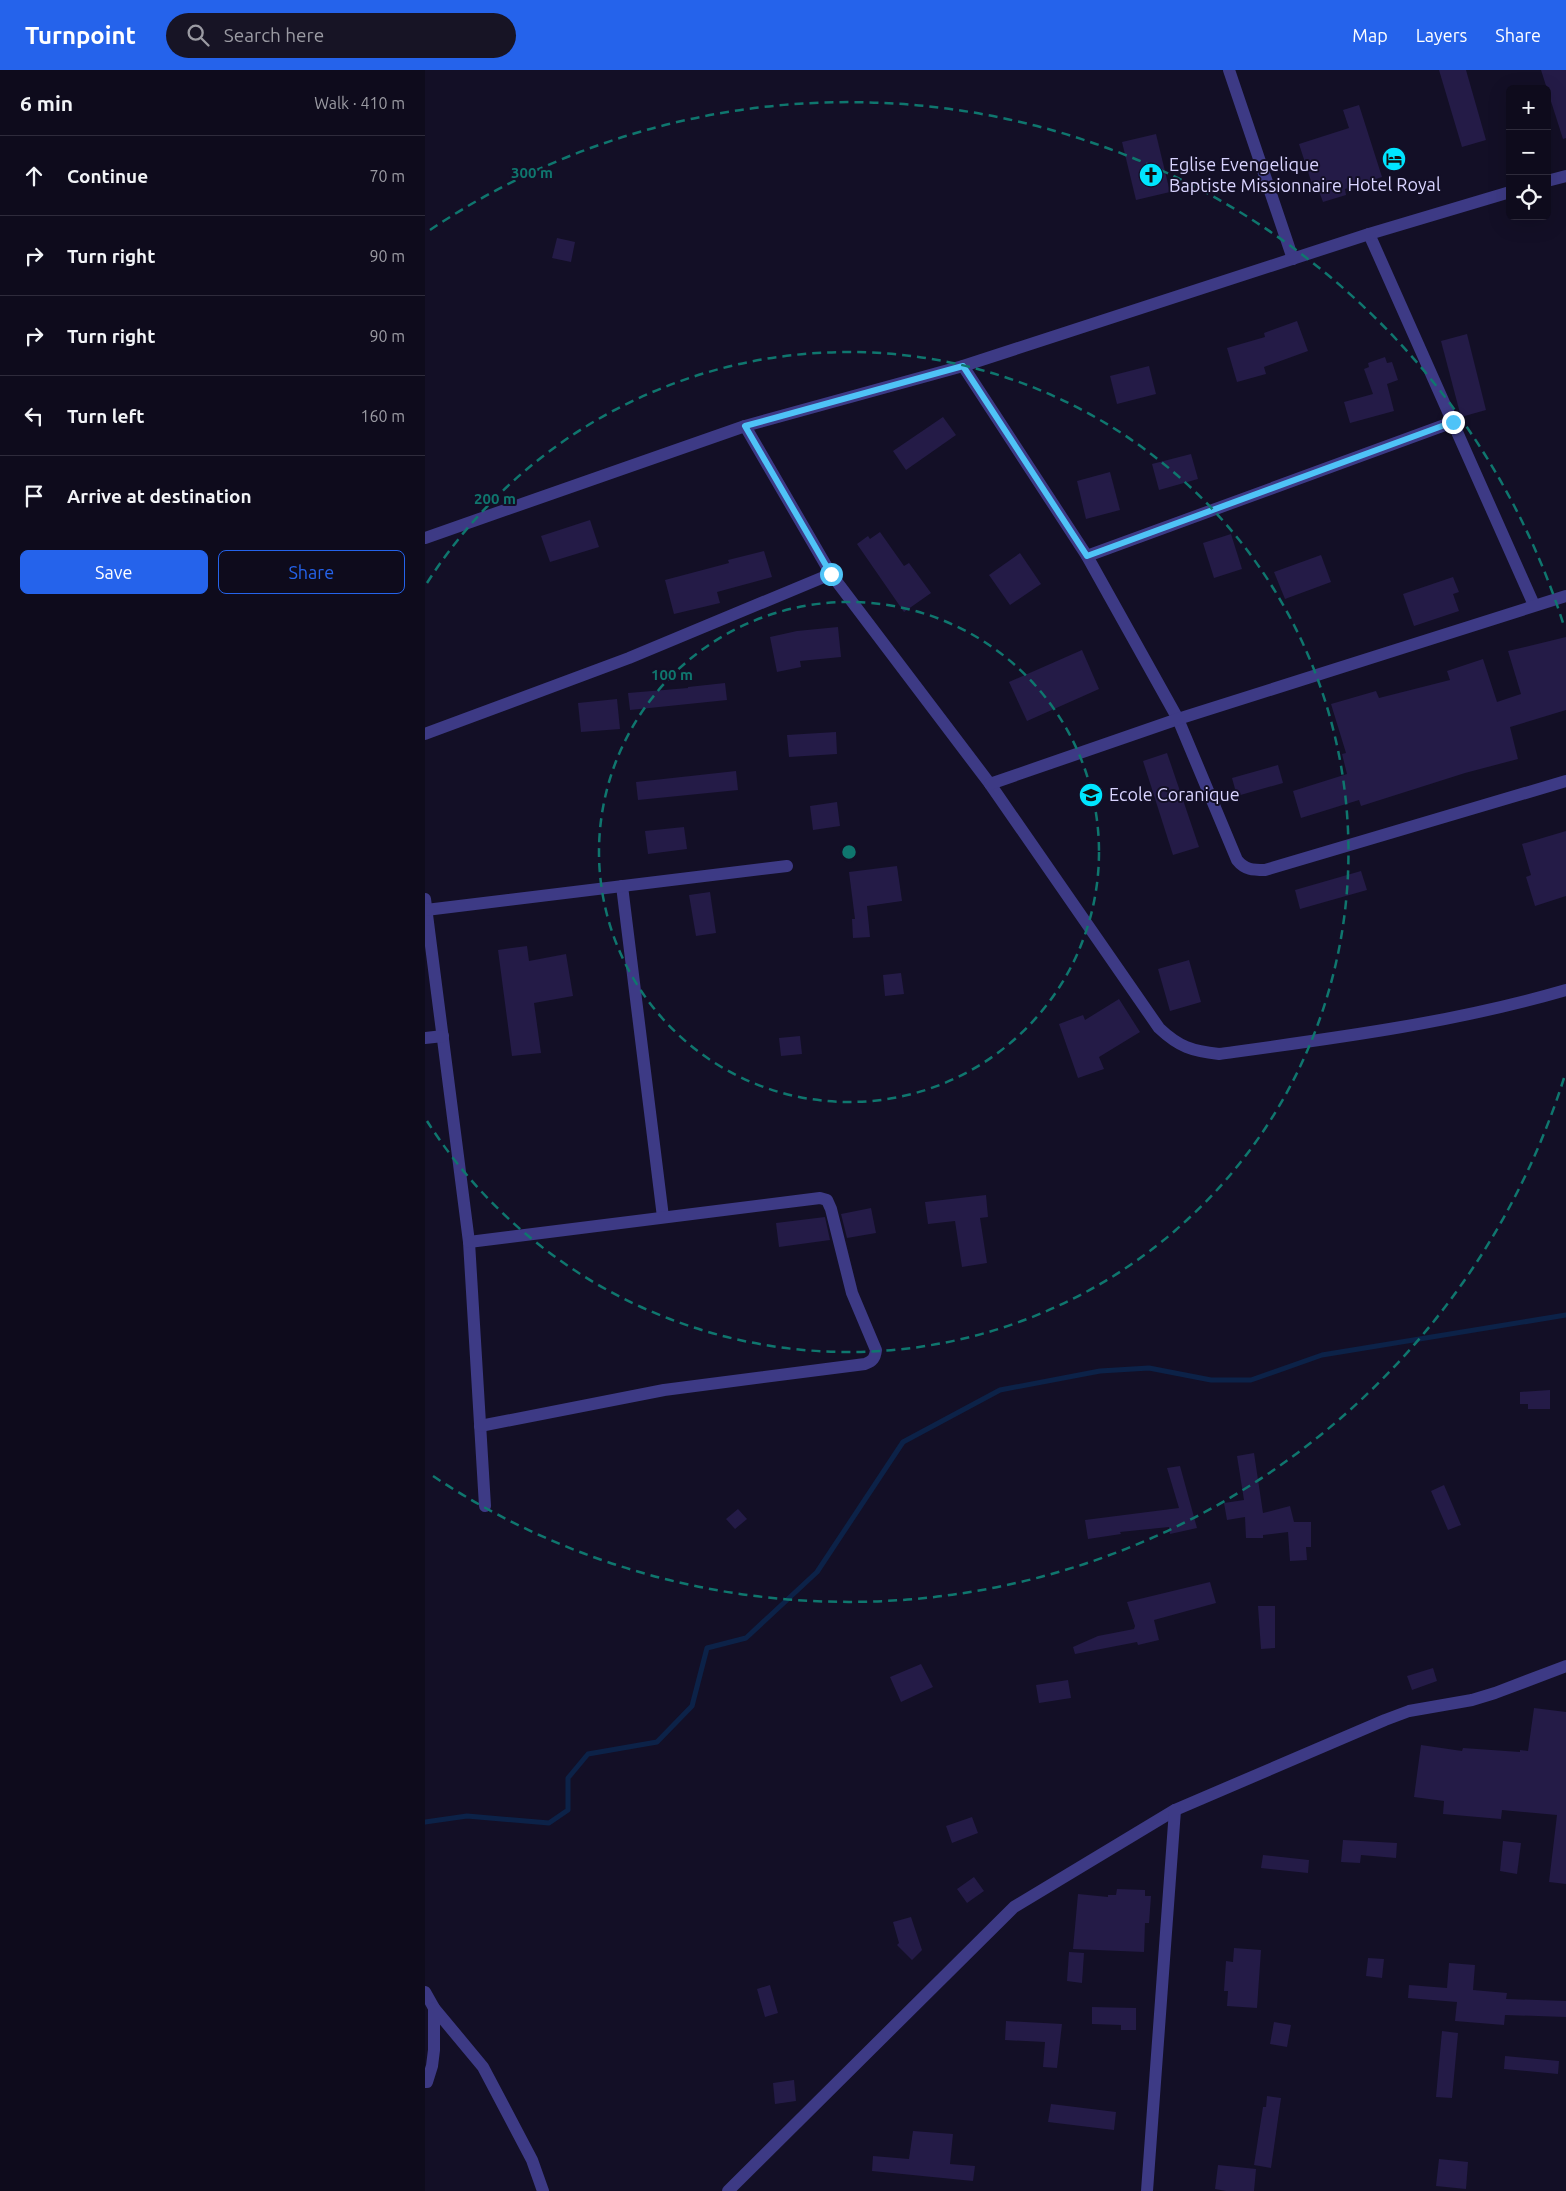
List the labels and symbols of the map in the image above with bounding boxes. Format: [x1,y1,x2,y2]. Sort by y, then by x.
hotel icon: Hotel Royal [1381,146,1407,172]
place label: Eglise Evengelique Baptiste Missionnaire [1169,154,1342,195]
church icon: Eglise Evengelique Baptiste Missionnaire [1138,162,1164,188]
text: 300 m [511,164,553,181]
place label: Hotel Royal [1347,174,1441,194]
route end [1442,411,1465,434]
text: 200 m [474,490,516,507]
route start [820,563,843,586]
text: 100 m [651,666,693,683]
school or university icon: Ecole Coranique [1078,782,1104,808]
place label: Ecole Coranique [1109,784,1240,804]
centre of rings [840,843,858,861]

